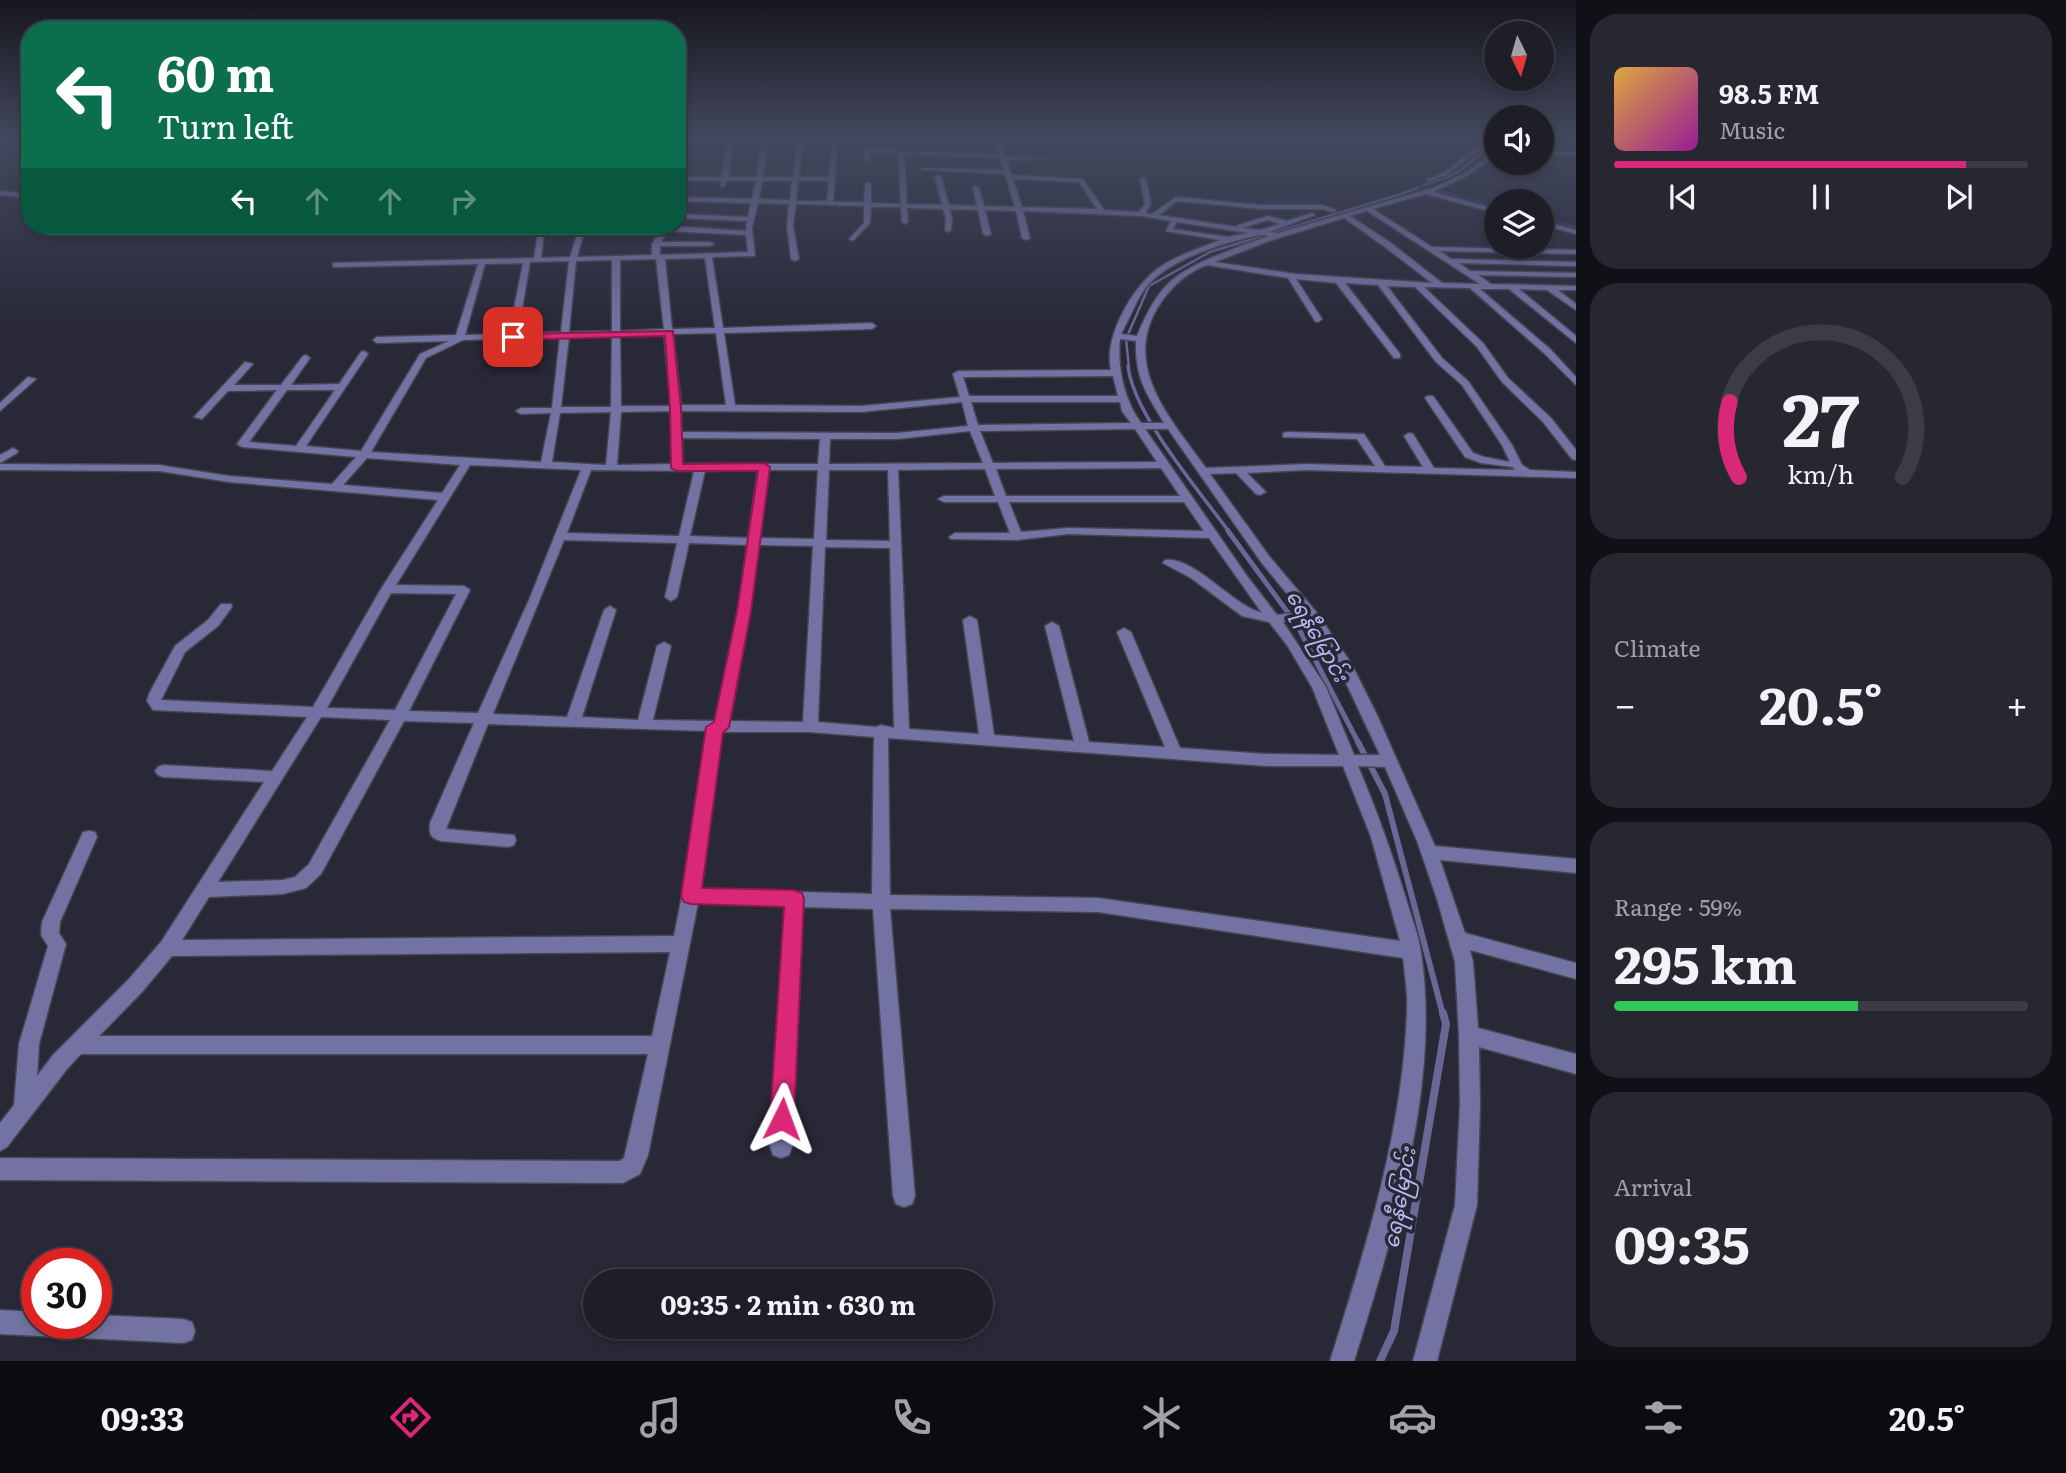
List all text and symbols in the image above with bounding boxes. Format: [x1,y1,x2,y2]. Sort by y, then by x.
north arrow [1484,21,1554,91]
map controls [1484,21,1554,259]
text: 60 m [157,34,274,107]
icon: left [42,49,133,140]
text: 98.5 FM [1719,73,1819,112]
text: Turn left [157,101,294,149]
button: sound [1484,105,1554,175]
text: Music [1719,112,1785,146]
icon: previous [1664,178,1702,216]
icon: pause [1802,178,1840,216]
icon: next [1940,178,1978,216]
icon: left [225,182,263,220]
icon: ahead [298,182,336,220]
icon: ahead [371,182,409,220]
icon: right [444,182,482,220]
button: layers [1484,189,1554,259]
pin [483,307,543,367]
icon: arrive [494,318,532,356]
text: 27 [1782,362,1860,470]
text: km/h [1788,455,1854,492]
water label: ရေနီမြောင်း [1277,583,1359,690]
text: Climate [1614,630,1700,664]
text: 20.5° [1759,664,1883,741]
text: − [1614,674,1636,731]
text: + [2006,674,2028,731]
text: Range · 59% [1614,889,1742,923]
text: 295 km [1614,923,1797,1000]
position arrow [745,1082,819,1156]
water label: ရေနီမြောင်း [1373,1143,1426,1251]
text: Arrival [1614,1169,1693,1203]
text: 09:35 [1614,1203,1750,1280]
speed limit sign: 30 [21,1248,112,1339]
text: 09:35 · 2 min · 630 m [660,1284,916,1323]
text: 09:33 [101,1393,184,1441]
icon: directions [386,1393,435,1442]
icon: music [636,1393,685,1442]
icon: phone [887,1393,936,1442]
icon: climate [1137,1393,1186,1442]
icon: car [1388,1393,1437,1442]
icon: filters [1639,1393,1688,1442]
text: 20.5° [1889,1393,1965,1441]

